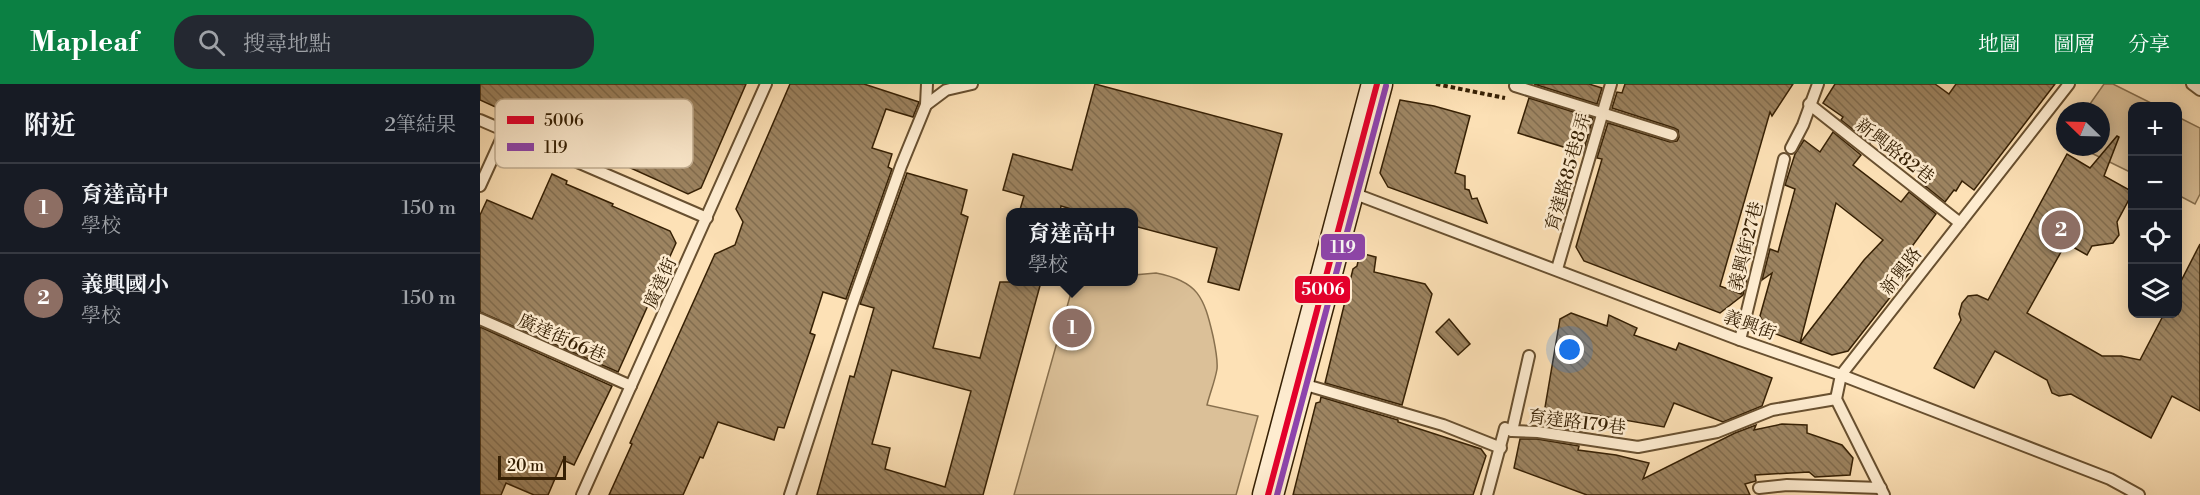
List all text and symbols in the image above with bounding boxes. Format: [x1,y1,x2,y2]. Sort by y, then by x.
search box [174,15,594,69]
text: Mapleaf [30,25,138,60]
icon: search [195,26,228,59]
text: 搜尋地點 [243,31,331,58]
text: 地圖 [1978,32,2020,58]
text: 圖層 [2053,32,2095,58]
text: 分享 [2128,32,2170,58]
legend [495,99,693,168]
north arrow [2056,102,2110,156]
map controls [2128,102,2182,318]
button: + [2128,102,2182,156]
text: 附近 [24,110,76,142]
street label: 育達路85巷8弄 [1541,110,1596,234]
text: 5006 [544,111,584,131]
text: 2筆結果 [385,113,456,138]
street label: 新興路82巷 [1851,114,1939,189]
text: 119 [544,138,568,158]
button: − [2128,156,2182,210]
text: 育達高中 [81,182,169,209]
text: 1 [39,196,48,221]
text: 150 m [401,196,456,221]
street label: 義興街27巷 [1724,199,1769,293]
popup [1006,208,1138,286]
pin: 2 [2042,208,2080,252]
button: locate [2128,210,2182,264]
text: 學校 [81,214,121,239]
text: 育達高中 [1028,221,1116,248]
line badge: 119 [1320,233,1366,261]
text: 119 [1330,238,1356,258]
street label: 新興路 [1876,243,1927,300]
text: 學校 [1028,253,1068,278]
street label: 廣達街 [639,254,682,313]
button: layers [2128,264,2182,318]
text: 義興國小 [81,272,169,299]
line badge: 5006 [1294,275,1351,304]
text: 5006 [1301,280,1345,300]
text: 2 [37,286,50,311]
text: 150 m [401,286,456,311]
text: 學校 [81,304,121,329]
street label: 義興街 [1721,305,1779,346]
pin: 1 [1052,306,1092,350]
street label: 廣達街66巷 [514,309,609,368]
your location [1555,335,1584,364]
street label: 育達路179巷 [1527,405,1627,440]
scale bar [498,453,566,480]
text: 20 m [507,456,544,476]

